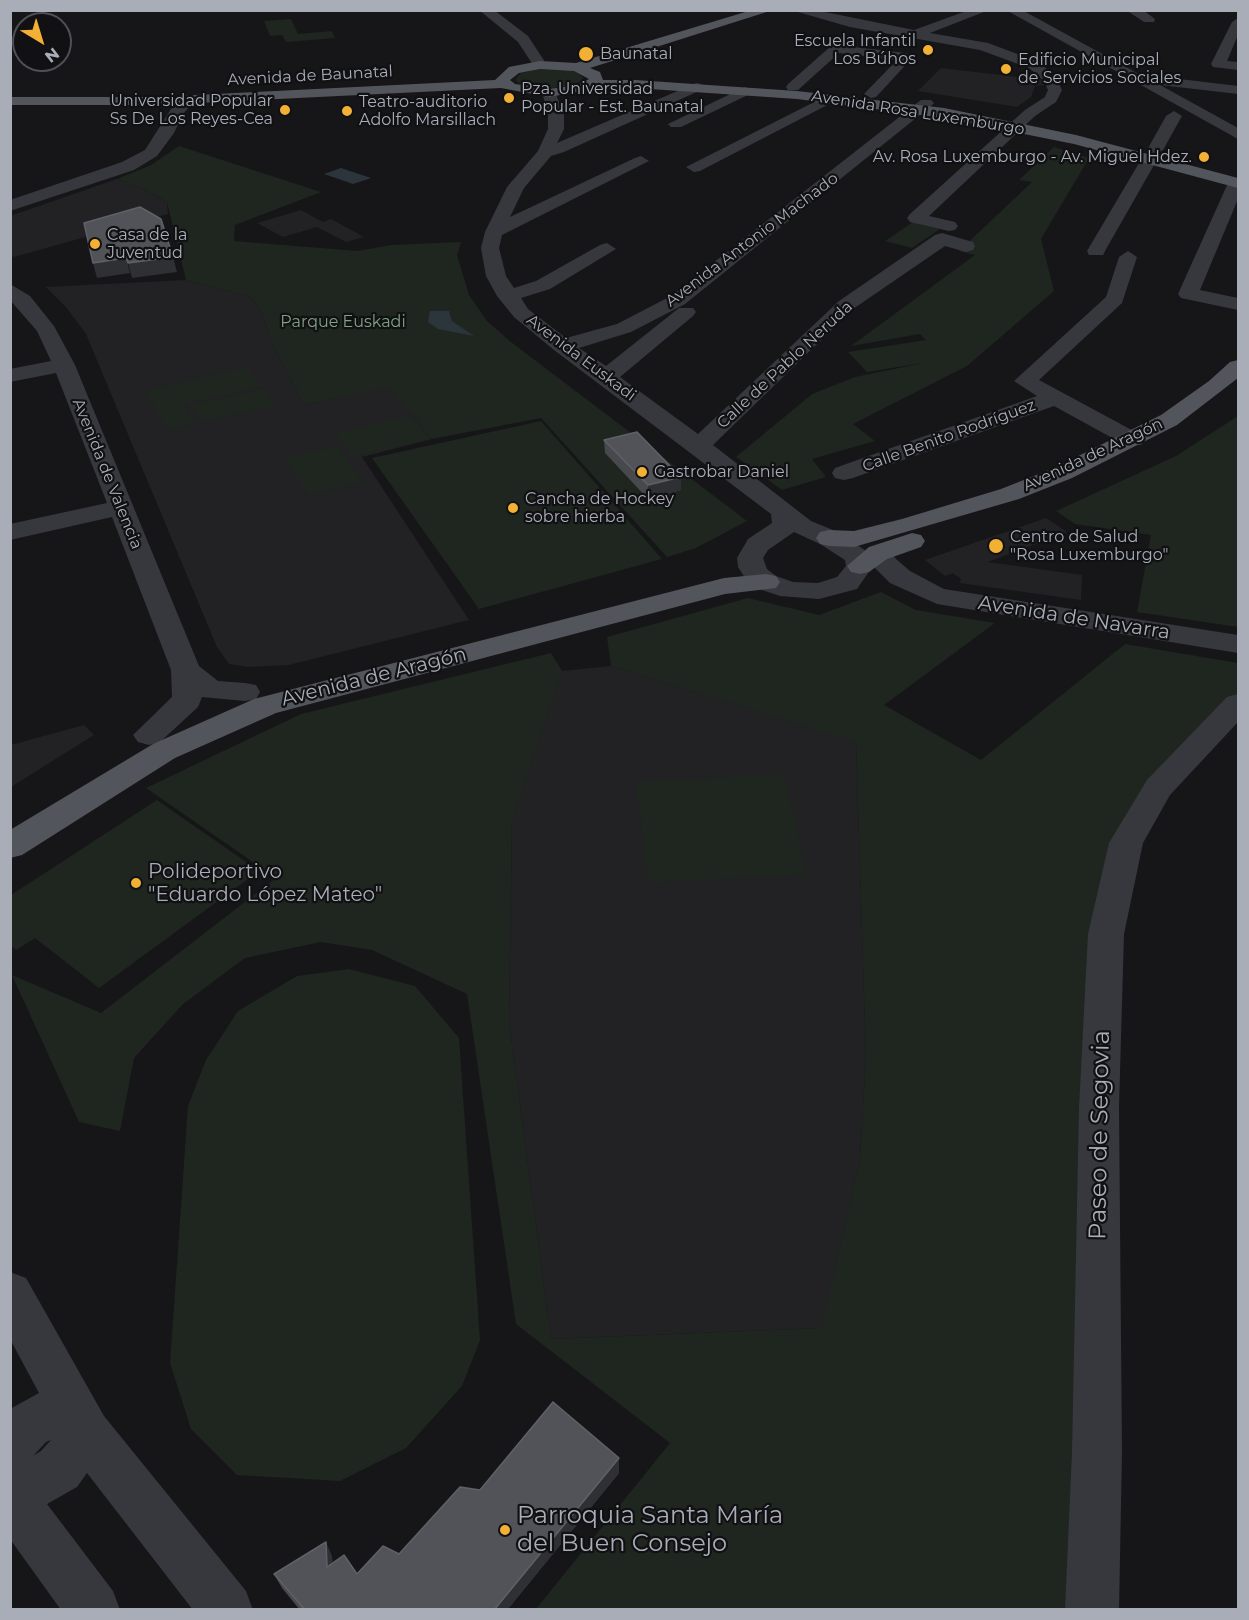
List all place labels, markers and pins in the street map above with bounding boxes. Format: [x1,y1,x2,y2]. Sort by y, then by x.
place label: Escuela Infantil Los Búhos [794,31,916,69]
marker: Escuela Infantil Los Búhos [921,43,935,57]
place label: Baunatal [600,44,672,64]
marker: Baunatal [577,45,595,63]
place label: Edificio Municipal de Servicios Sociales [1018,50,1181,88]
marker: Edificio Municipal de Servicios Sociales [999,62,1013,76]
place label: Pza. Universidad Popular - Est. Baunatal [521,79,704,117]
place label: Universidad Popular Ss De Los Reyes-Cea [110,91,273,129]
marker: Pza. Universidad Popular - Est. Baunatal [502,91,516,105]
place label: Teatro-auditorio Adolfo Marsillach [359,92,496,130]
marker: Universidad Popular Ss De Los Reyes-Cea [278,103,292,117]
marker: Teatro-auditorio Adolfo Marsillach [340,104,354,118]
place label: Av. Rosa Luxemburgo - Av. Miguel Hdez. [873,147,1192,167]
marker: Av. Rosa Luxemburgo - Av. Miguel Hdez. [1197,150,1211,164]
place label: Casa de la Juventud [107,225,188,263]
marker: Casa de la Juventud [88,237,102,251]
place label: Gastrobar Daniel [654,462,789,482]
marker: Gastrobar Daniel [635,465,649,479]
place label: Cancha de Hockey sobre hierba [525,489,674,527]
marker: Cancha de Hockey sobre hierba [506,501,520,515]
place label: Centro de Salud "Rosa Luxemburgo" [1010,527,1169,565]
marker: Centro de Salud "Rosa Luxemburgo" [987,537,1005,555]
place label: Polideportivo "Eduardo López Mateo" [148,860,382,907]
marker: Polideportivo "Eduardo López Mateo" [129,876,143,890]
place label: Parroquia Santa María del Buen Consejo [517,1502,783,1558]
marker: Parroquia Santa María del Buen Consejo [498,1523,512,1537]

